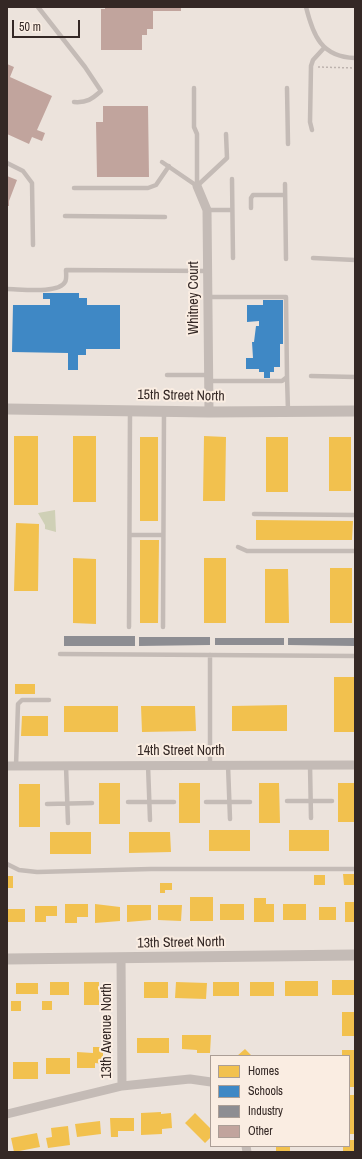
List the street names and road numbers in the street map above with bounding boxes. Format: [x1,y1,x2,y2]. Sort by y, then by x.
street label: Whitney Court [186,261,202,335]
street label: 15th Street North [137,387,225,405]
street label: 14th Street North [137,743,225,759]
street label: 13th Street North [137,934,225,952]
street label: 13th Avenue North [99,983,115,1079]

